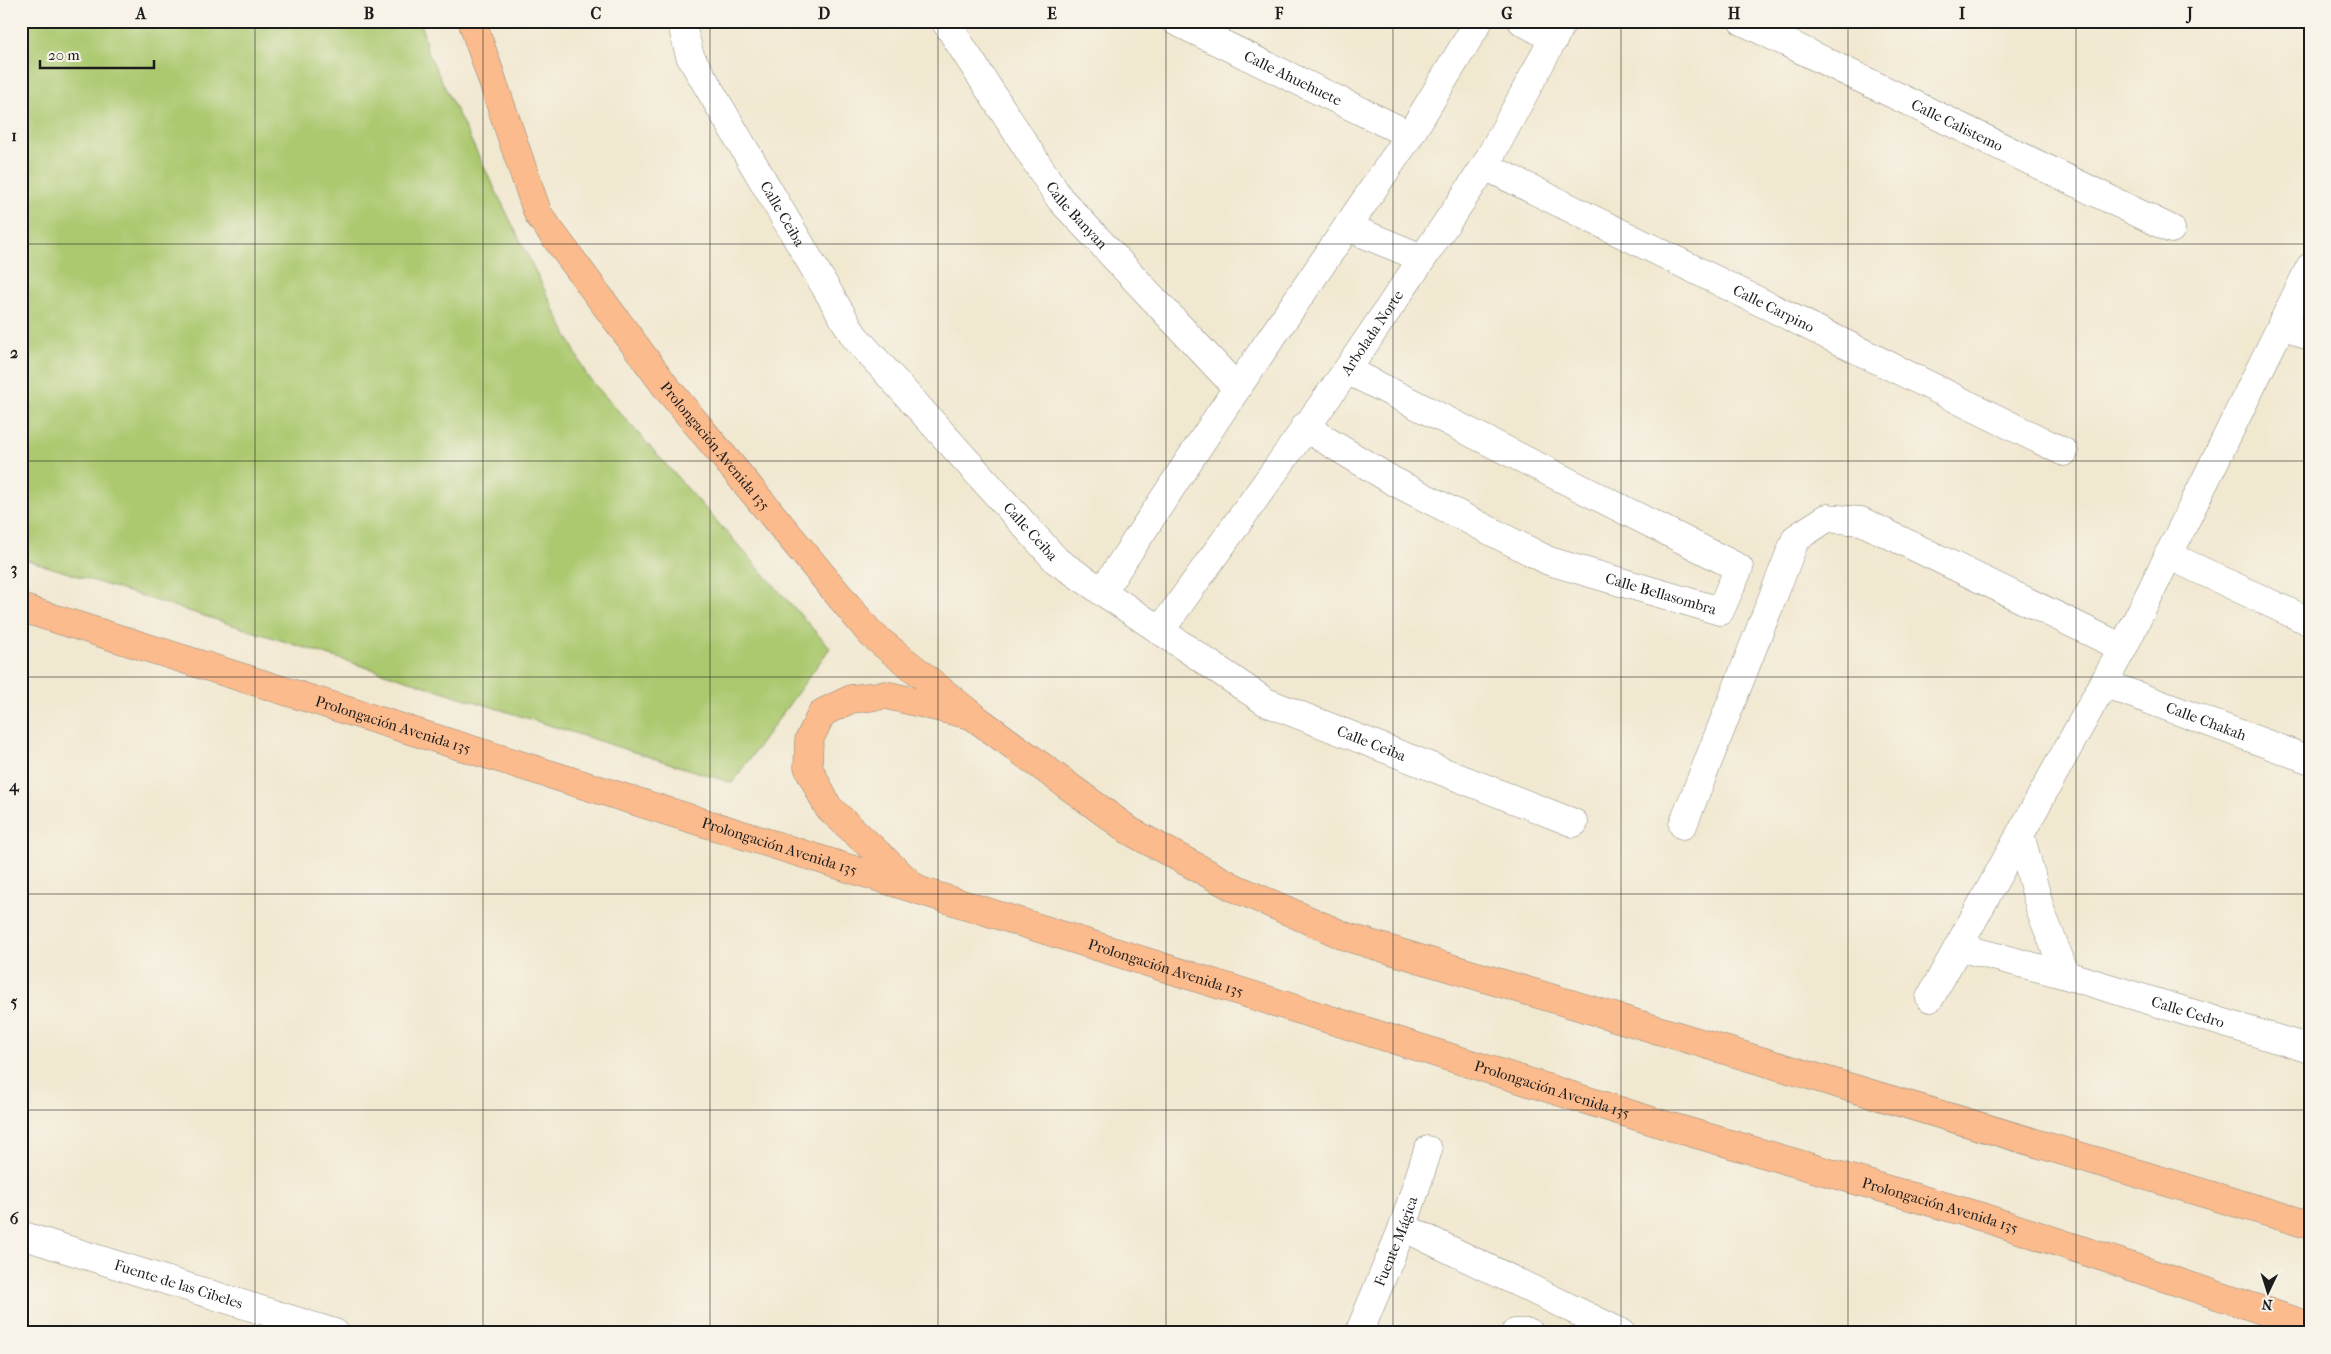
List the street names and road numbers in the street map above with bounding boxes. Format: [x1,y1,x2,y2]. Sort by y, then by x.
street label: Calle Ahuehuete [1241,47,1345,110]
street label: Calle Calistemo [1908,95,2006,155]
street label: Calle Ceiba [756,178,809,251]
street label: Calle Banyan [1042,178,1111,253]
street label: Calle Carpino [1730,281,1818,336]
street label: Arbolada Norte [1336,286,1408,380]
street label: Prolongación Avenida 135 [656,378,774,514]
street label: Calle Ceiba [999,499,1062,565]
street label: Calle Bellasombra [1603,569,1720,619]
street label: Prolongación Avenida 135 [313,692,473,758]
street label: Calle Chakah [2163,698,2249,745]
street label: Calle Ceiba [1334,722,1409,765]
street label: Prolongación Avenida 135 [699,814,859,879]
street label: Prolongación Avenida 135 [1086,935,1246,1001]
street label: Calle Cedro [2149,992,2227,1032]
street label: Prolongación Avenida 135 [1472,1057,1632,1122]
street label: Prolongación Avenida 135 [1860,1174,2020,1237]
street label: Fuente Mágica [1370,1193,1422,1289]
street label: Fuente de las Cibeles [112,1256,245,1313]

